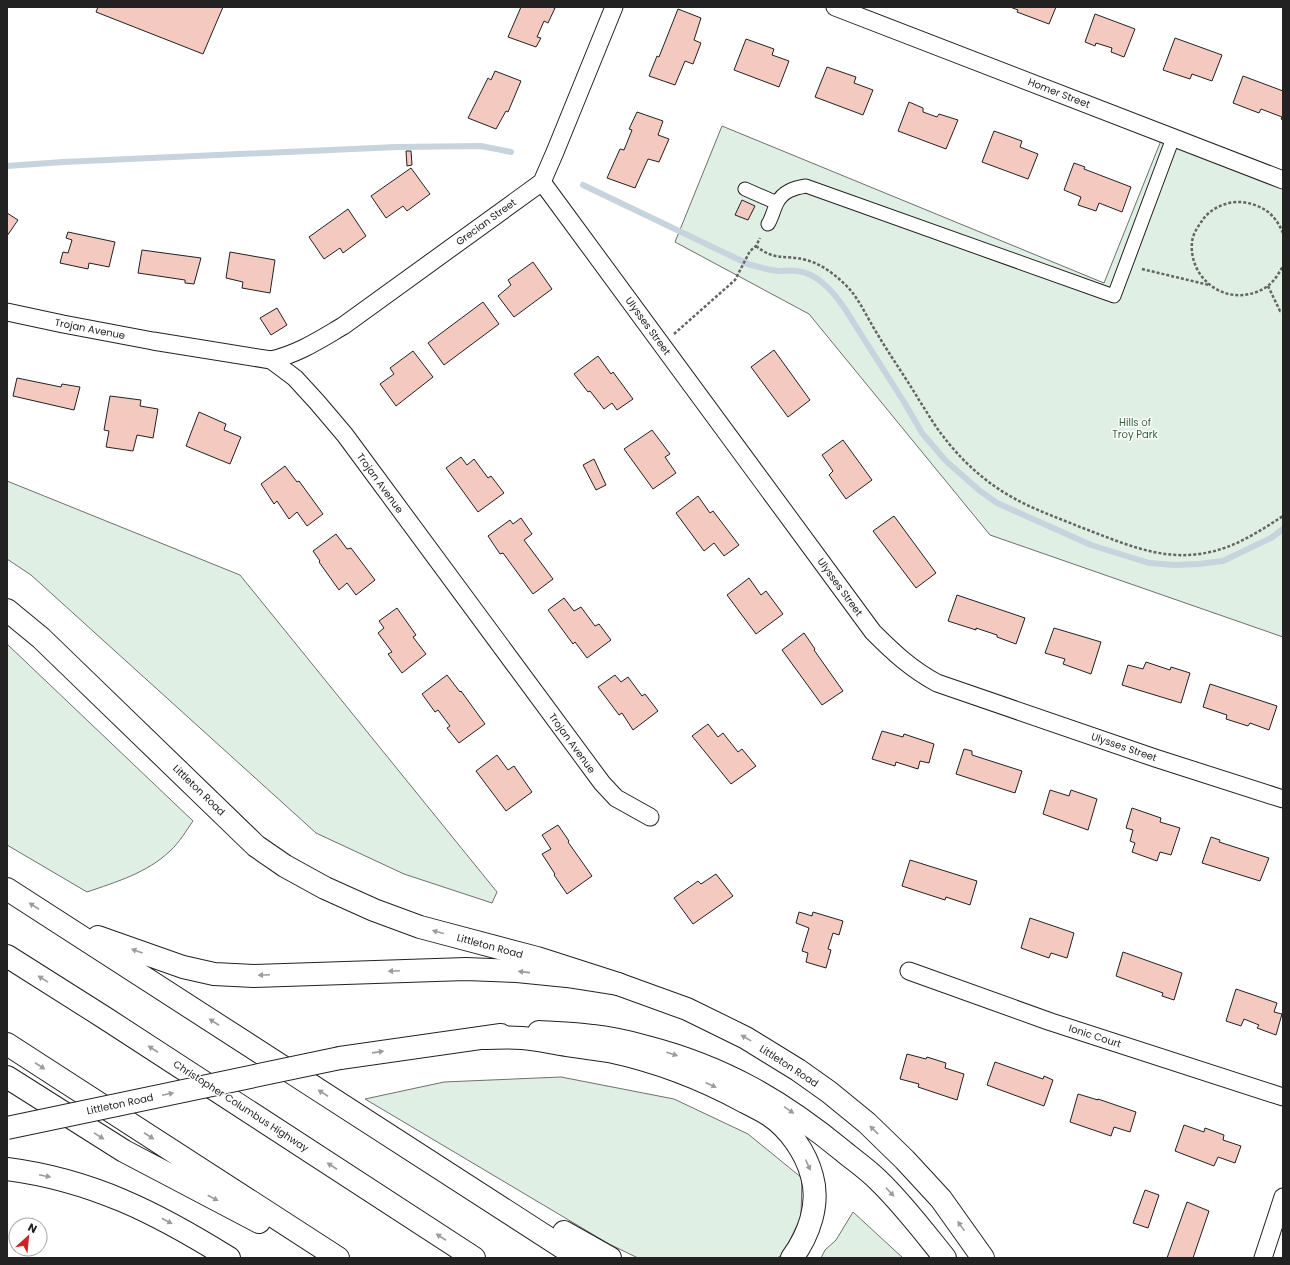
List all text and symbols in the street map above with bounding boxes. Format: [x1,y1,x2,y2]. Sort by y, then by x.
street label: Homer Street [1026,74,1093,112]
street label: Grecian Street [453,195,520,249]
street label: Ulysses Street [622,294,674,358]
street label: Trojan Avenue [54,315,126,343]
park label: Hills of Troy Park [1112,415,1158,442]
street label: Trojan Avenue [353,450,407,516]
street label: Ulysses Street [814,555,866,619]
street label: Trojan Avenue [545,710,599,776]
street label: Ulysses Street [1089,729,1159,765]
street label: Littleton Road [169,761,229,819]
one-way arrow [29,902,39,910]
one-way arrow [432,929,444,935]
street label: Littleton Road [455,930,525,962]
one-way arrow [131,948,143,954]
one-way arrow [387,968,400,974]
one-way arrow [518,969,530,975]
one-way arrow [258,972,270,979]
one-way arrow [38,975,49,983]
one-way arrow [209,1018,219,1026]
street label: Ionic Court [1067,1020,1124,1052]
one-way arrow [740,1035,751,1042]
street label: Littleton Road [756,1041,822,1091]
one-way arrow [147,1046,159,1053]
one-way arrow [372,1049,384,1055]
one-way arrow [667,1051,679,1057]
street label: Christopher Columbus Highway [170,1056,312,1156]
one-way arrow [34,1062,46,1069]
one-way arrow [705,1082,717,1088]
one-way arrow [317,1089,329,1096]
street label: Littleton Road [85,1090,155,1118]
one-way arrow [162,1090,175,1096]
one-way arrow [784,1106,794,1114]
one-way arrow [869,1125,879,1135]
one-way arrow [93,1132,105,1139]
one-way arrow [144,1132,154,1140]
one-way arrow [805,1159,811,1170]
one-way arrow [327,1162,337,1170]
one-way arrow [39,1173,52,1179]
one-way arrow [885,1187,895,1197]
one-way arrow [207,1195,219,1201]
north arrow [8,1217,48,1257]
one-way arrow [161,1218,173,1225]
text: N [25,1219,40,1237]
one-way arrow [956,1221,965,1232]
one-way arrow [436,1233,447,1241]

